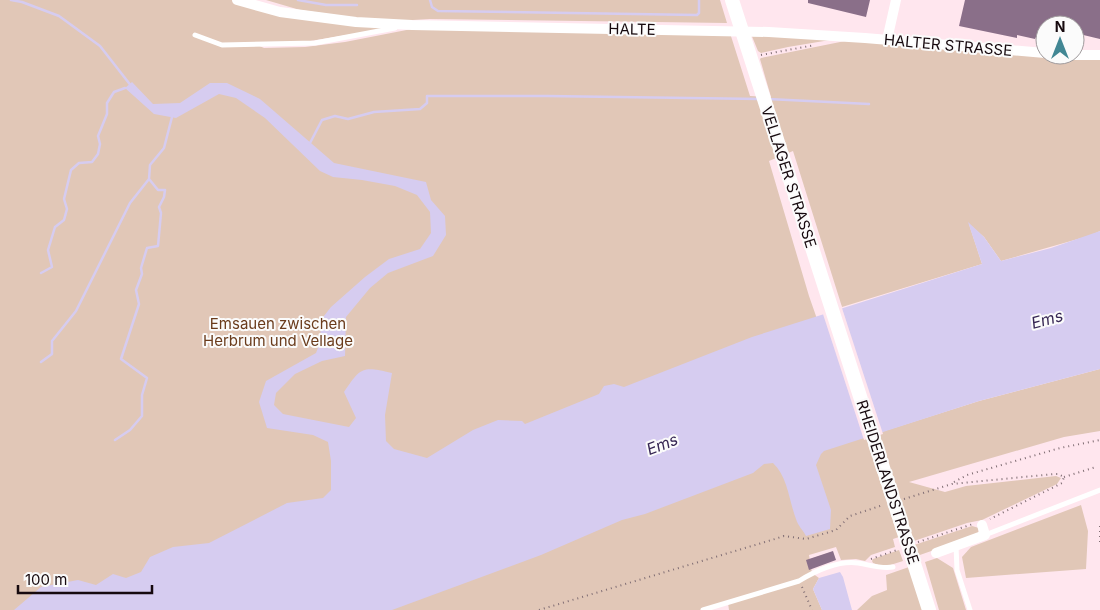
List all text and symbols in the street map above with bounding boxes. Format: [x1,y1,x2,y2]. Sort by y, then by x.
north arrow [1035,15,1085,65]
text: N [1055,18,1065,35]
street label: HALTE [608,19,656,39]
street label: HALTER STRASSE [883,30,1013,60]
street label: VELLAGER STRASSE [757,104,821,250]
water label: Ems [1029,305,1065,333]
park label: Emsauen zwischen Herbrum und Vellage [203,314,353,350]
street label: RHEIDERLANDSTRASSE [852,397,924,567]
water label: Ems [643,429,681,459]
scale bar [18,562,151,594]
text: 100 m [25,570,67,589]

